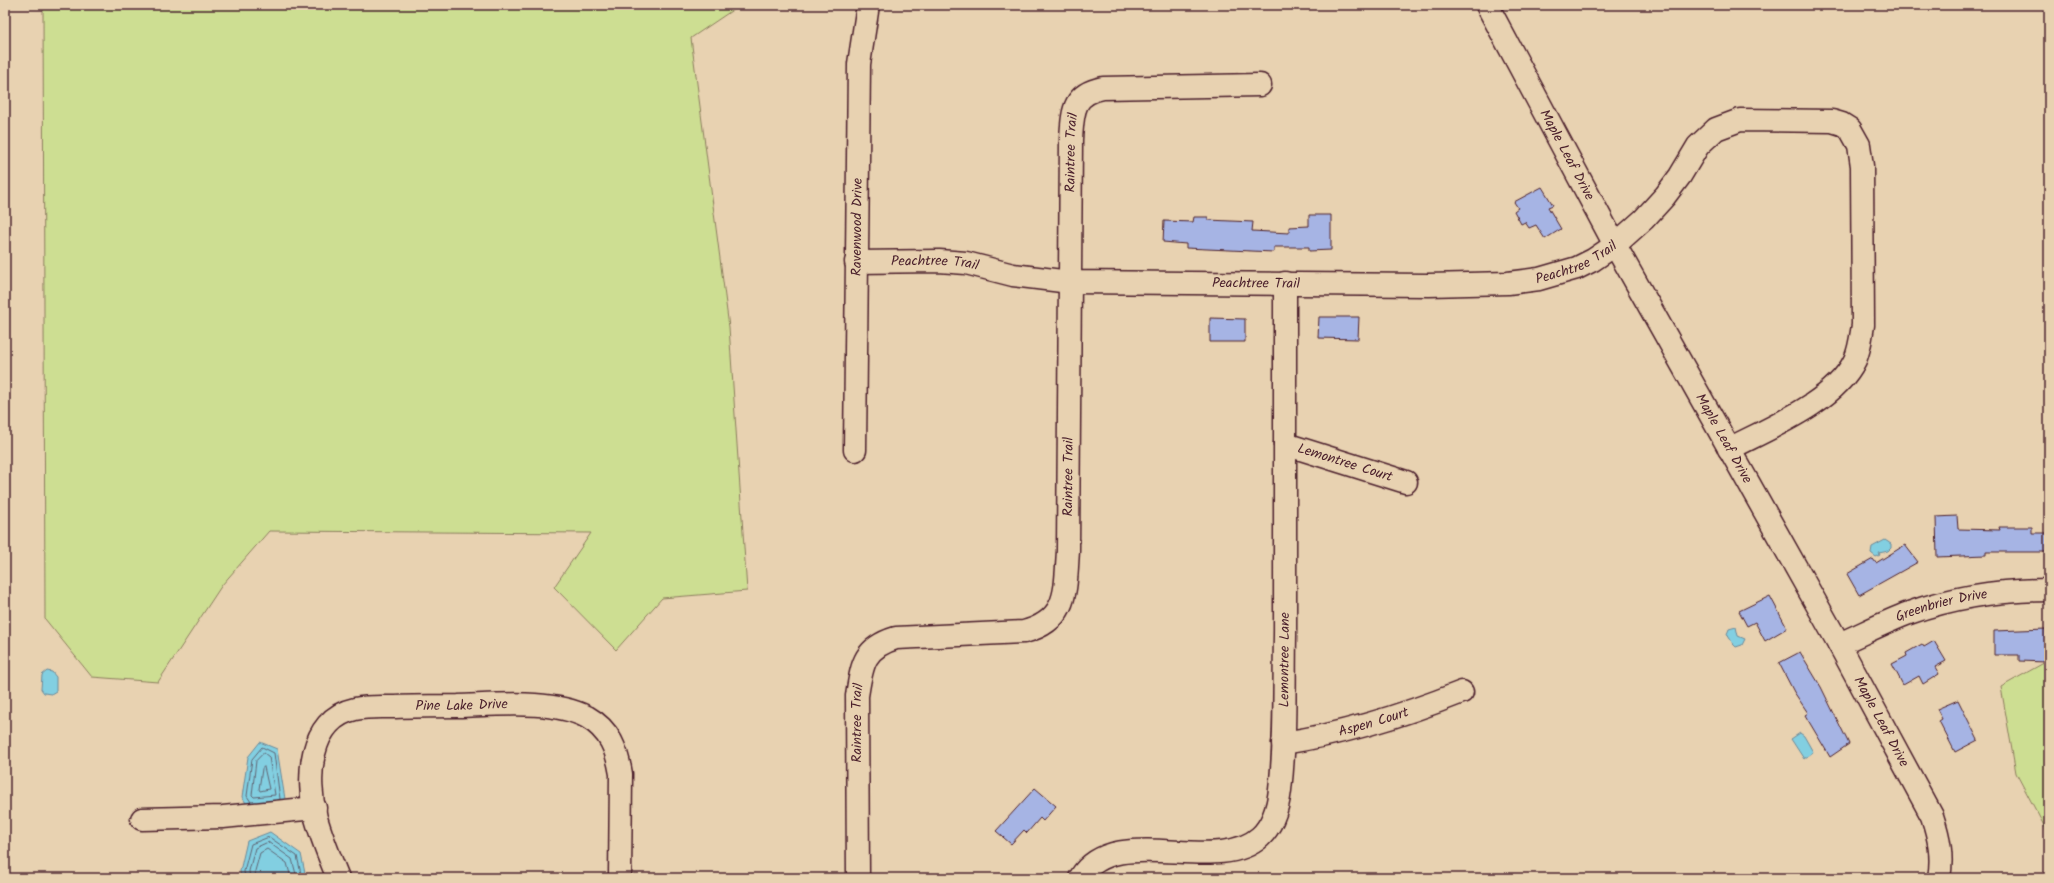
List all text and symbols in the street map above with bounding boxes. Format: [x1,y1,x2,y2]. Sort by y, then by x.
street label: Maple Leaf Drive [1534,106,1601,205]
street label: Raintree Trail [1060,110,1085,192]
street label: Ravenwood Drive [846,177,869,276]
street label: Peachtree Trail [1533,235,1622,290]
street label: Peachtree Trail [891,250,982,277]
street label: Peachtree Trail [1212,272,1301,295]
street label: Maple Leaf Drive [1690,389,1758,488]
street label: Raintree Trail [1057,436,1080,516]
street label: Lemontree Court [1295,438,1396,488]
street label: Greenbrier Drive [1892,583,1990,628]
street label: Lemontree Lane [1273,611,1296,707]
street label: Maple Leaf Drive [1848,672,1915,772]
street label: Raintree Trail [846,681,870,763]
street label: Pine Lake Drive [415,693,509,717]
street label: Aspen Court [1336,701,1412,743]

